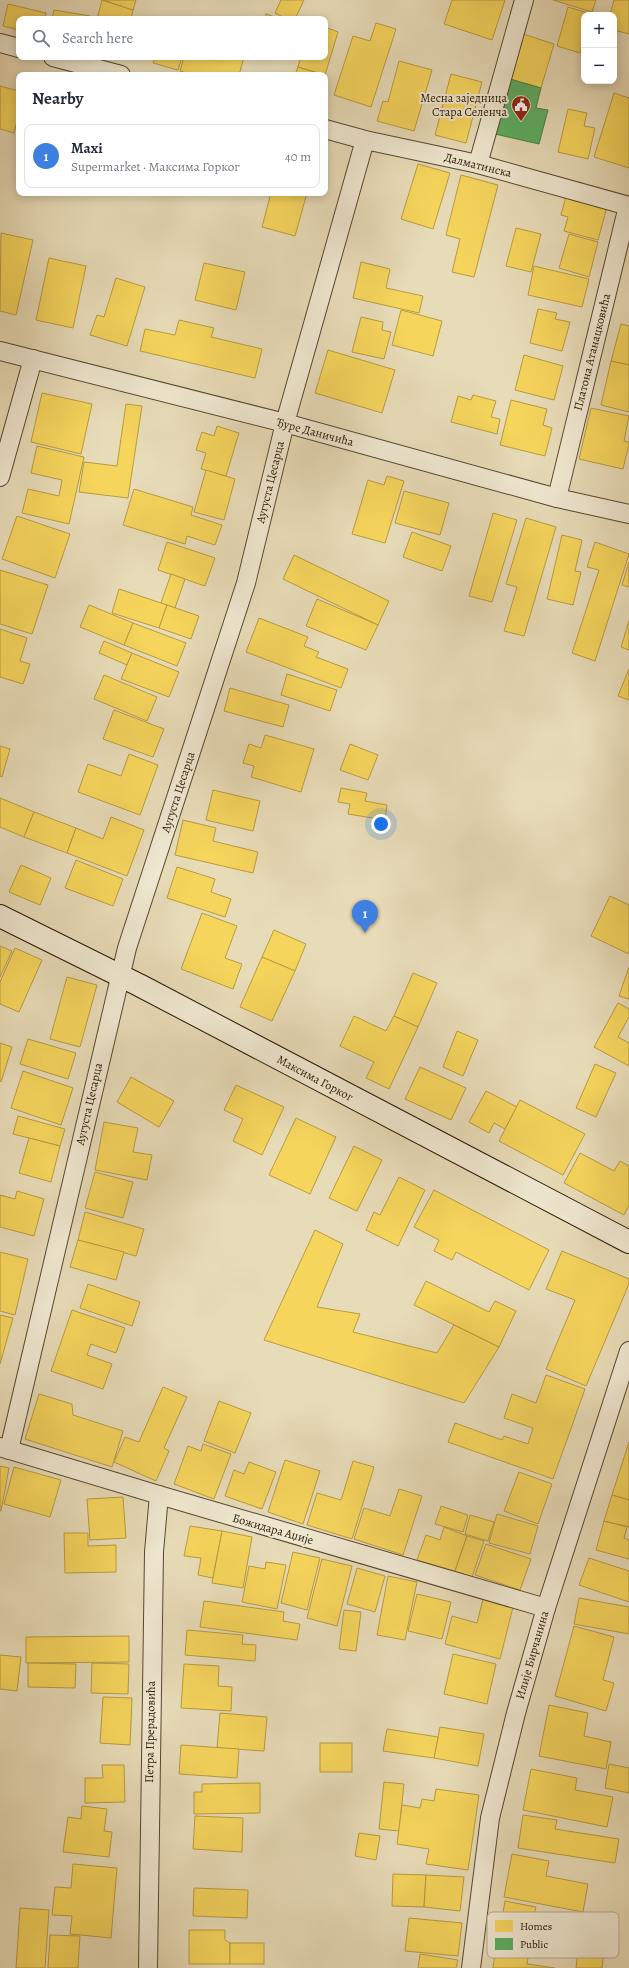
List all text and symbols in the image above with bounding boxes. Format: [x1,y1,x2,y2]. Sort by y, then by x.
map controls [581,12,617,84]
button: + [581,12,617,48]
search box [16,16,328,60]
icon: search [30,27,52,49]
text: Search here [62,28,133,48]
button: − [581,48,617,84]
text: Nearby [32,87,83,110]
place label: Месна заједница Стара Селенча [420,90,507,120]
public building icon: Месна заједница Стара Селенча [510,94,532,122]
text: Maxi [71,138,103,158]
text: 1 [44,148,48,165]
text: 40 m [285,148,311,165]
street label: Далматинска [443,149,514,181]
text: Supermarket · Максима Горког [71,158,240,175]
street label: Платона Атанацковића [570,291,614,412]
street label: Ђуре Даничића [275,414,356,450]
street label: Аугуста Цесарца [252,439,288,526]
street label: Аугуста Цесарца [157,749,199,835]
your location [371,814,391,834]
pin: 1 [352,900,378,933]
street label: Максима Горког [274,1051,356,1105]
street label: Аугуста Цесарца [72,1061,106,1148]
street label: Божидара Аџије [231,1510,315,1548]
street label: Илије Бирчанина [512,1609,552,1701]
street label: Петра Прерадовића [141,1680,159,1783]
legend [487,1912,619,1958]
text: Homes [520,1919,552,1934]
text: Public [520,1937,548,1952]

